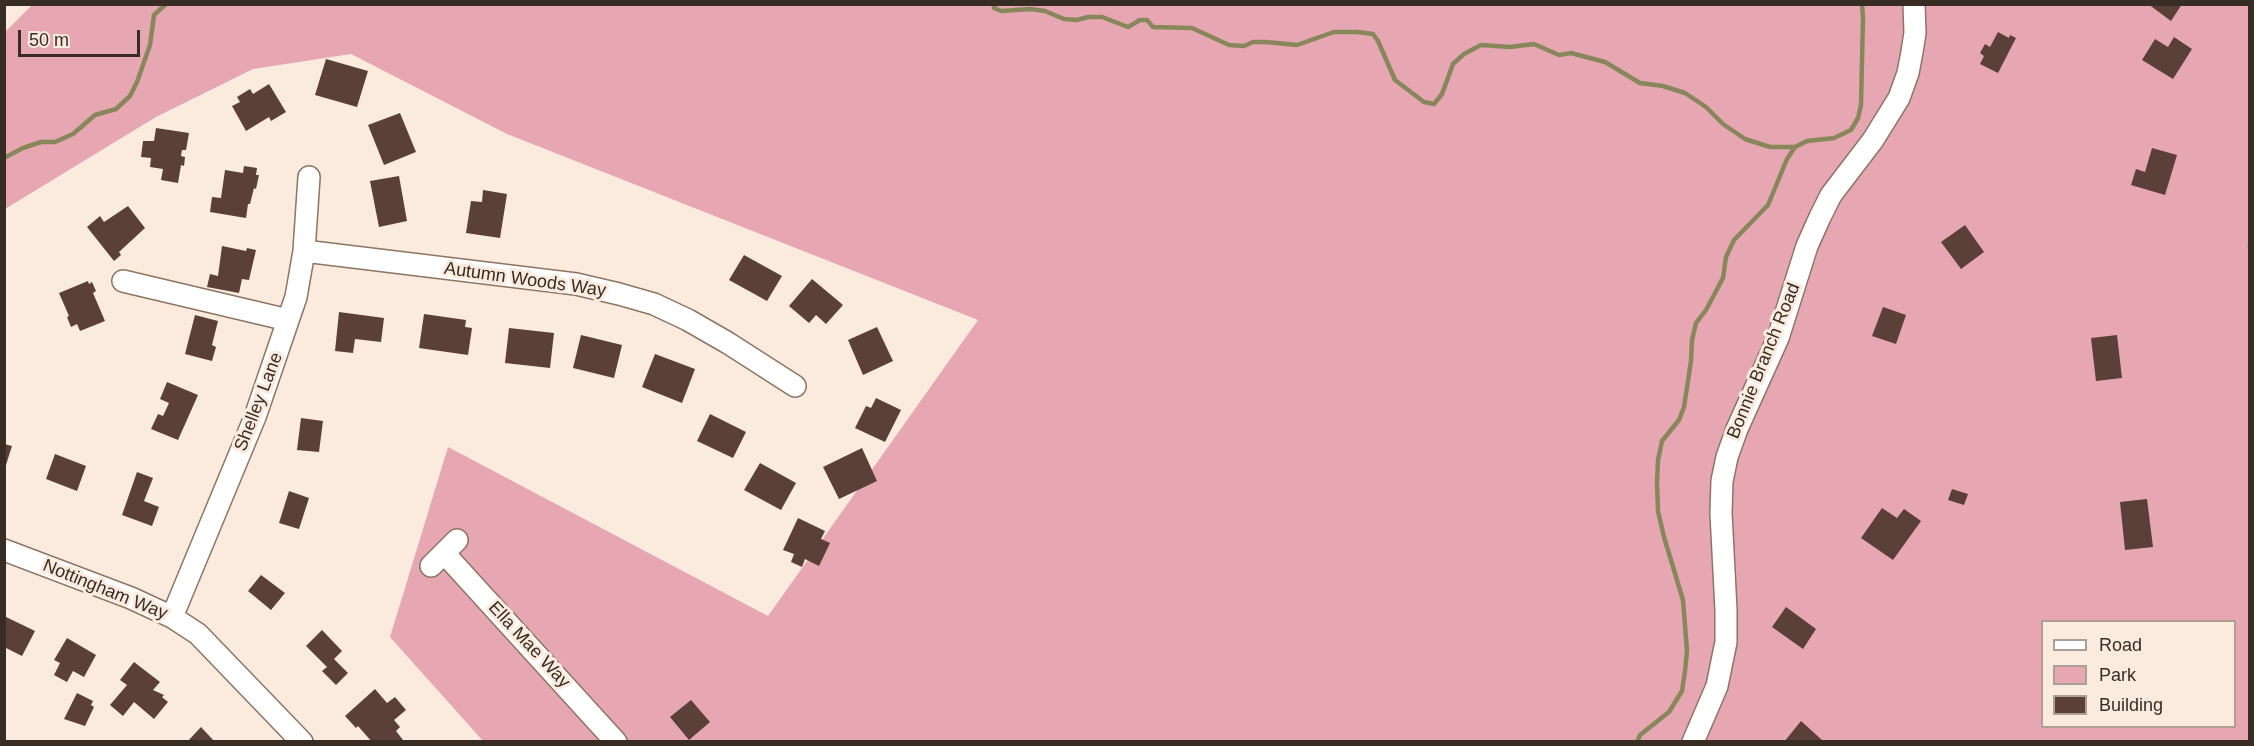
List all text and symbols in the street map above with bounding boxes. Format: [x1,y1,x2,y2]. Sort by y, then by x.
scale bar [21,18,142,56]
text: 50 m [29,30,69,50]
street label: Autumn Woods Way [443,258,607,302]
street label: Bonnie Branch Road [1723,280,1805,442]
street label: Shelley Lane [230,350,288,454]
street label: Nottingham Way [40,555,170,625]
street label: Ella Mae Way [483,597,575,693]
legend [2041,620,2236,728]
text: Road [2099,635,2142,655]
text: Park [2099,665,2136,685]
text: Building [2099,695,2163,715]

